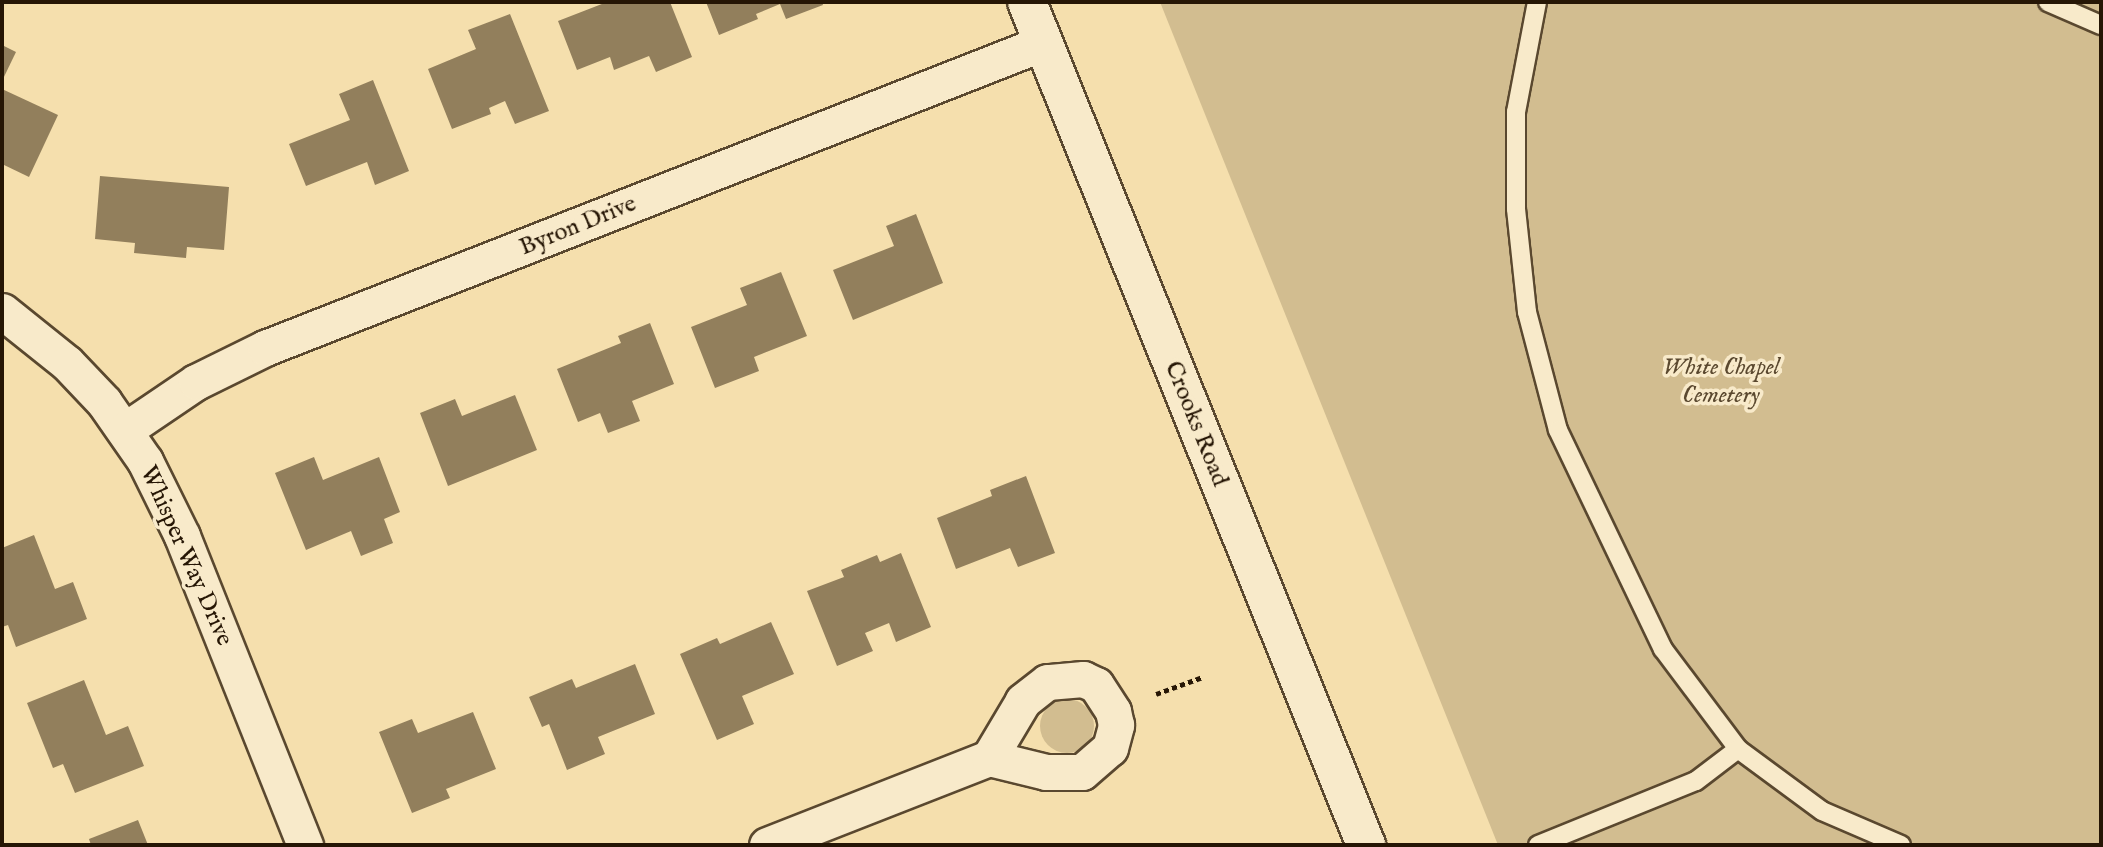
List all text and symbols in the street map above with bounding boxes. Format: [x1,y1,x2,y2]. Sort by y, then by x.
street label: Byron Drive [515,190,641,262]
park label: White Chapel Cemetery [1663,354,1779,410]
street label: Crooks Road [1158,357,1234,491]
street label: Whisper Way Drive [133,461,239,651]

